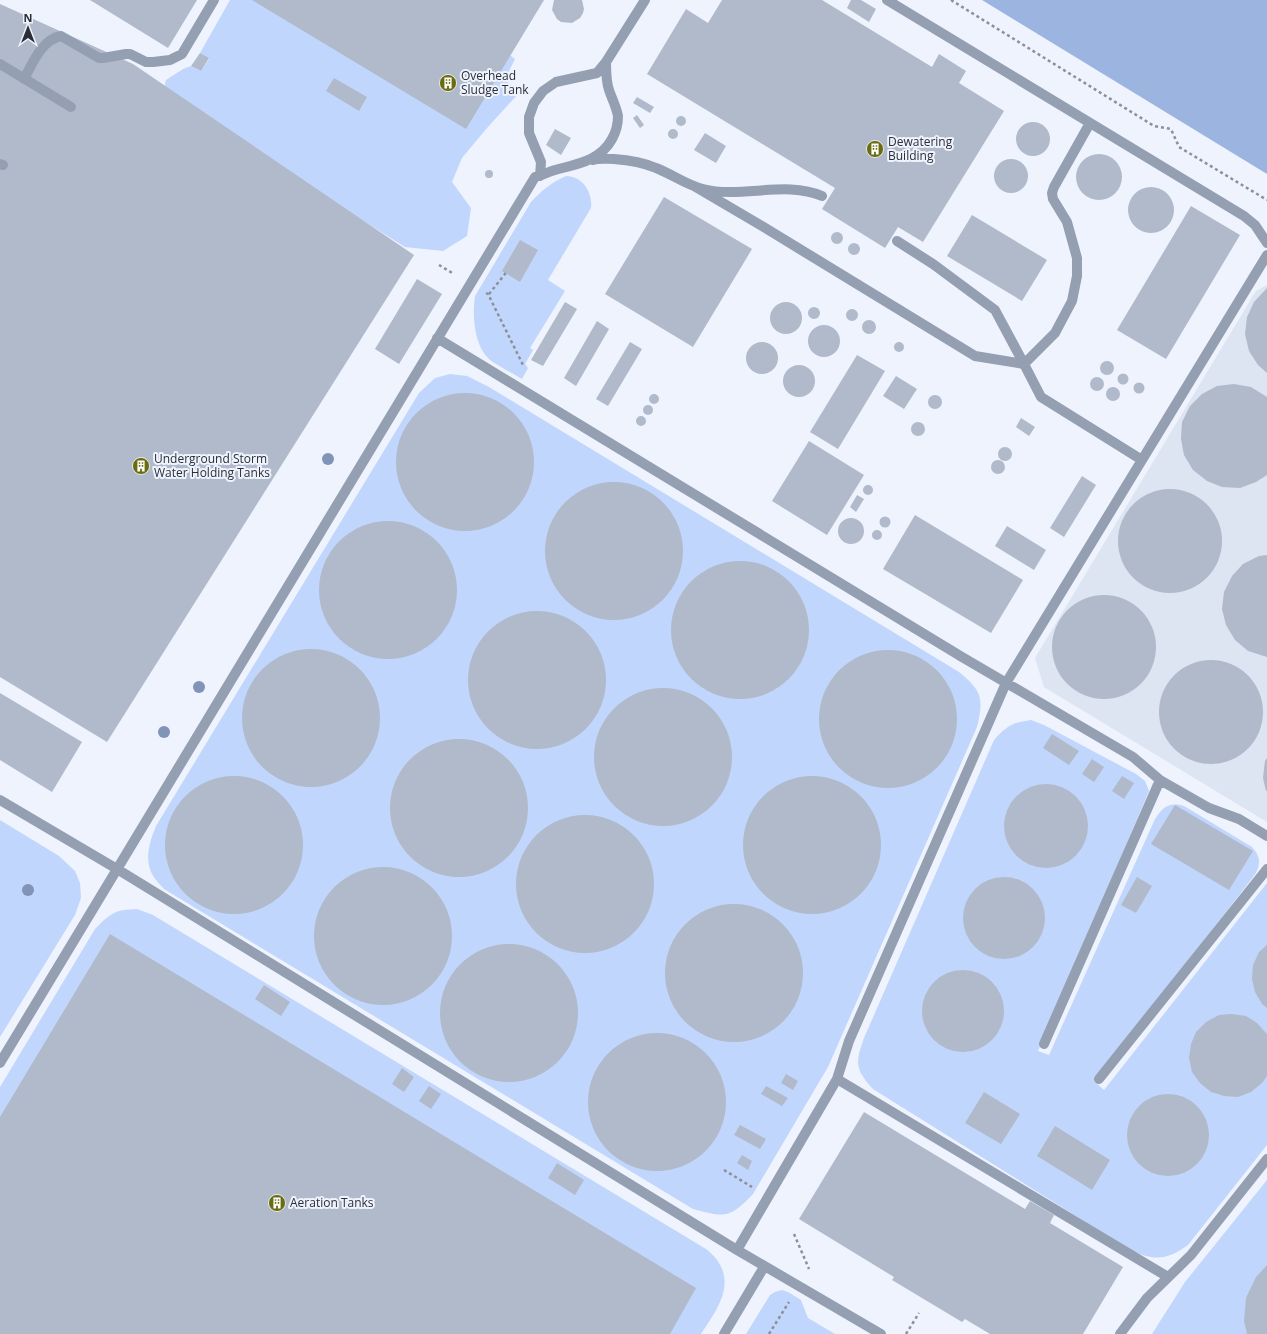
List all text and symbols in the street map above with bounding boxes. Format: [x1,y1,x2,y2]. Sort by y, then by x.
north arrow [8,8,48,48]
text: N [24,10,32,25]
place label: Overhead Sludge Tank [461,67,529,98]
building icon: Overhead Sludge Tank [438,73,458,93]
place label: Dewatering Building [888,133,953,164]
building icon: Dewatering Building [865,139,885,159]
place label: Underground Storm Water Holding Tanks [154,450,270,481]
building icon: Underground Storm Water Holding Tanks [131,456,151,476]
building icon: Aeration Tanks [267,1193,287,1213]
place label: Aeration Tanks [290,1194,374,1211]

